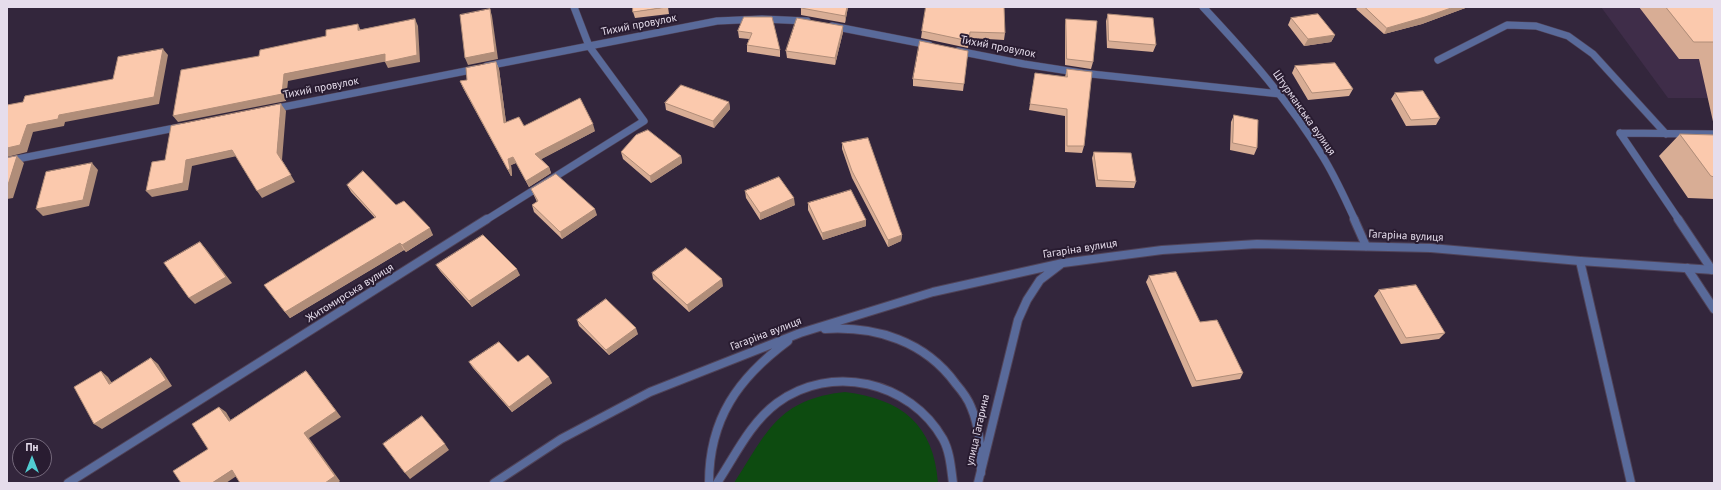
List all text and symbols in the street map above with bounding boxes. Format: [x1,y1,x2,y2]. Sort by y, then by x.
street label: Тихий провулок [600,11,678,39]
street label: Тихий провулок [959,33,1037,61]
street label: Штурманська вулиця [1270,68,1338,158]
street label: Тихий провулок [282,74,360,102]
street label: Гагаріна вулиця [1368,227,1444,245]
street label: Гагаріна вулиця [1042,237,1118,261]
street label: Житомирська вулиця [304,261,396,325]
street label: Гагаріна вулиця [729,314,803,354]
street label: улица Гагарина [963,393,993,467]
north arrow [12,438,52,478]
text: Пн [26,440,38,454]

